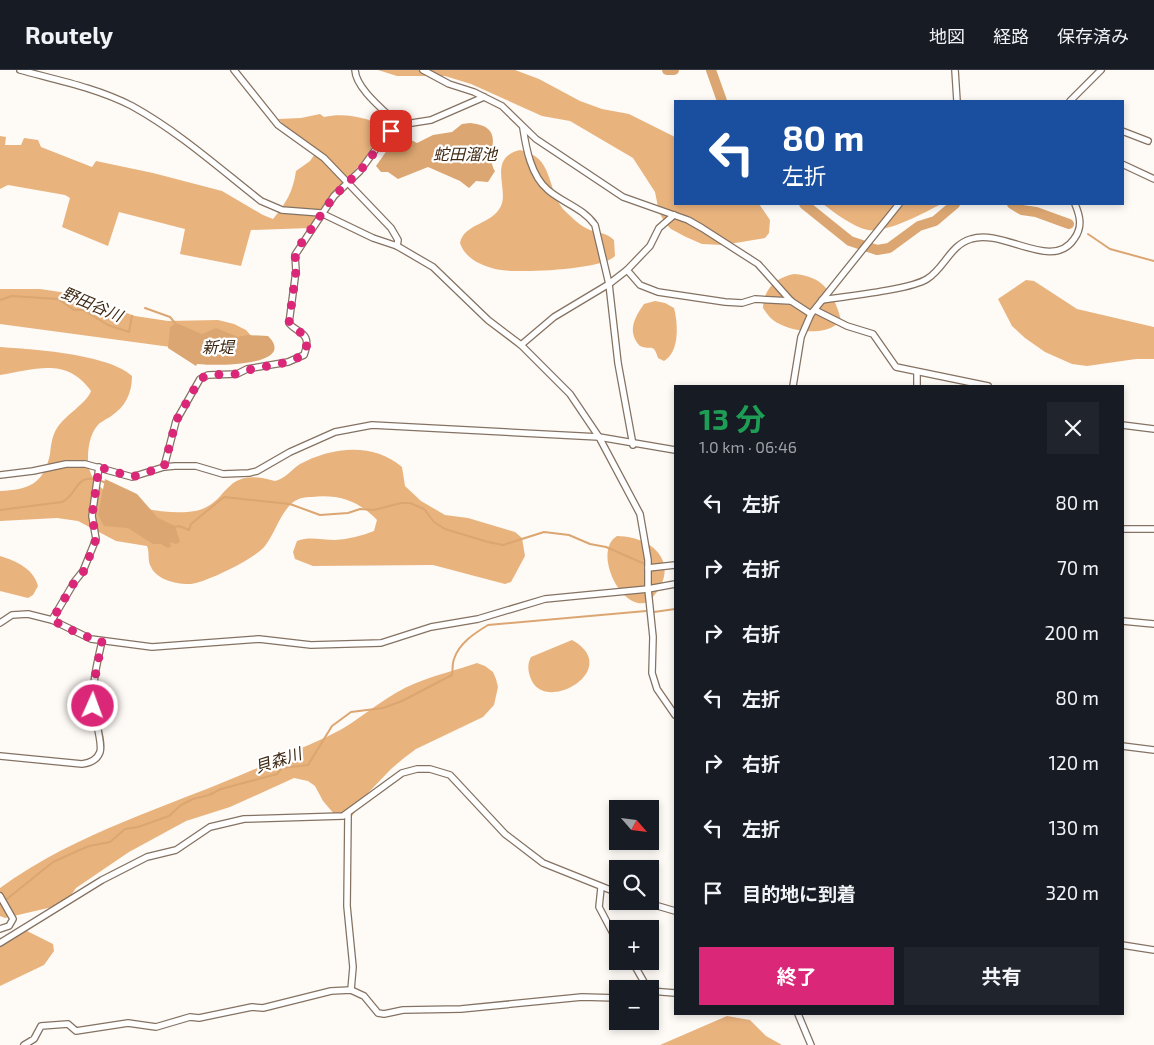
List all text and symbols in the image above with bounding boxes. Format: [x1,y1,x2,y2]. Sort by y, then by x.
text: Routely [25,20,113,49]
text: 地図 [929,25,965,47]
text: 経路 [993,25,1029,47]
text: 保存済み [1057,25,1129,47]
pin [370,110,412,152]
text: 80 m [782,116,864,158]
icon: arrive [377,117,405,145]
icon: left [699,120,764,185]
water label: 蛇田溜池 [433,144,499,163]
text: 左折 [782,162,826,188]
water label: 野田谷川 [59,282,127,326]
water label: 新堤 [202,337,236,356]
text: 13 分 [699,400,765,436]
button: close [1047,402,1099,454]
text: 1.0 km · 06:46 [699,437,797,456]
icon: left [699,489,727,517]
text: 80 m [1055,491,1099,514]
text: 左折 [742,492,780,515]
icon: right [699,554,727,582]
text: 70 m [1057,556,1099,579]
text: 右折 [742,557,780,580]
icon: right [699,619,727,647]
text: 200 m [1045,621,1099,644]
text: 右折 [742,622,780,645]
position arrow [66,679,118,731]
icon: left [699,684,727,712]
text: 80 m [1055,686,1099,709]
text: 左折 [742,687,780,710]
water label: 貝森川 [252,742,306,776]
icon: right [699,749,727,777]
text: 120 m [1048,751,1099,774]
text: 右折 [742,752,780,775]
north arrow [609,800,659,850]
map controls [609,800,659,1030]
icon: left [699,814,727,842]
text: 130 m [1049,816,1099,839]
text: 左折 [742,817,780,840]
button: search [609,860,659,910]
icon: arrive [699,879,727,907]
text: 320 m [1045,881,1099,904]
text: 目的地に到着 [742,882,856,905]
button: + [609,920,659,970]
button: 終了 [699,947,894,1005]
button: 共有 [904,947,1099,1005]
button: − [609,980,659,1030]

